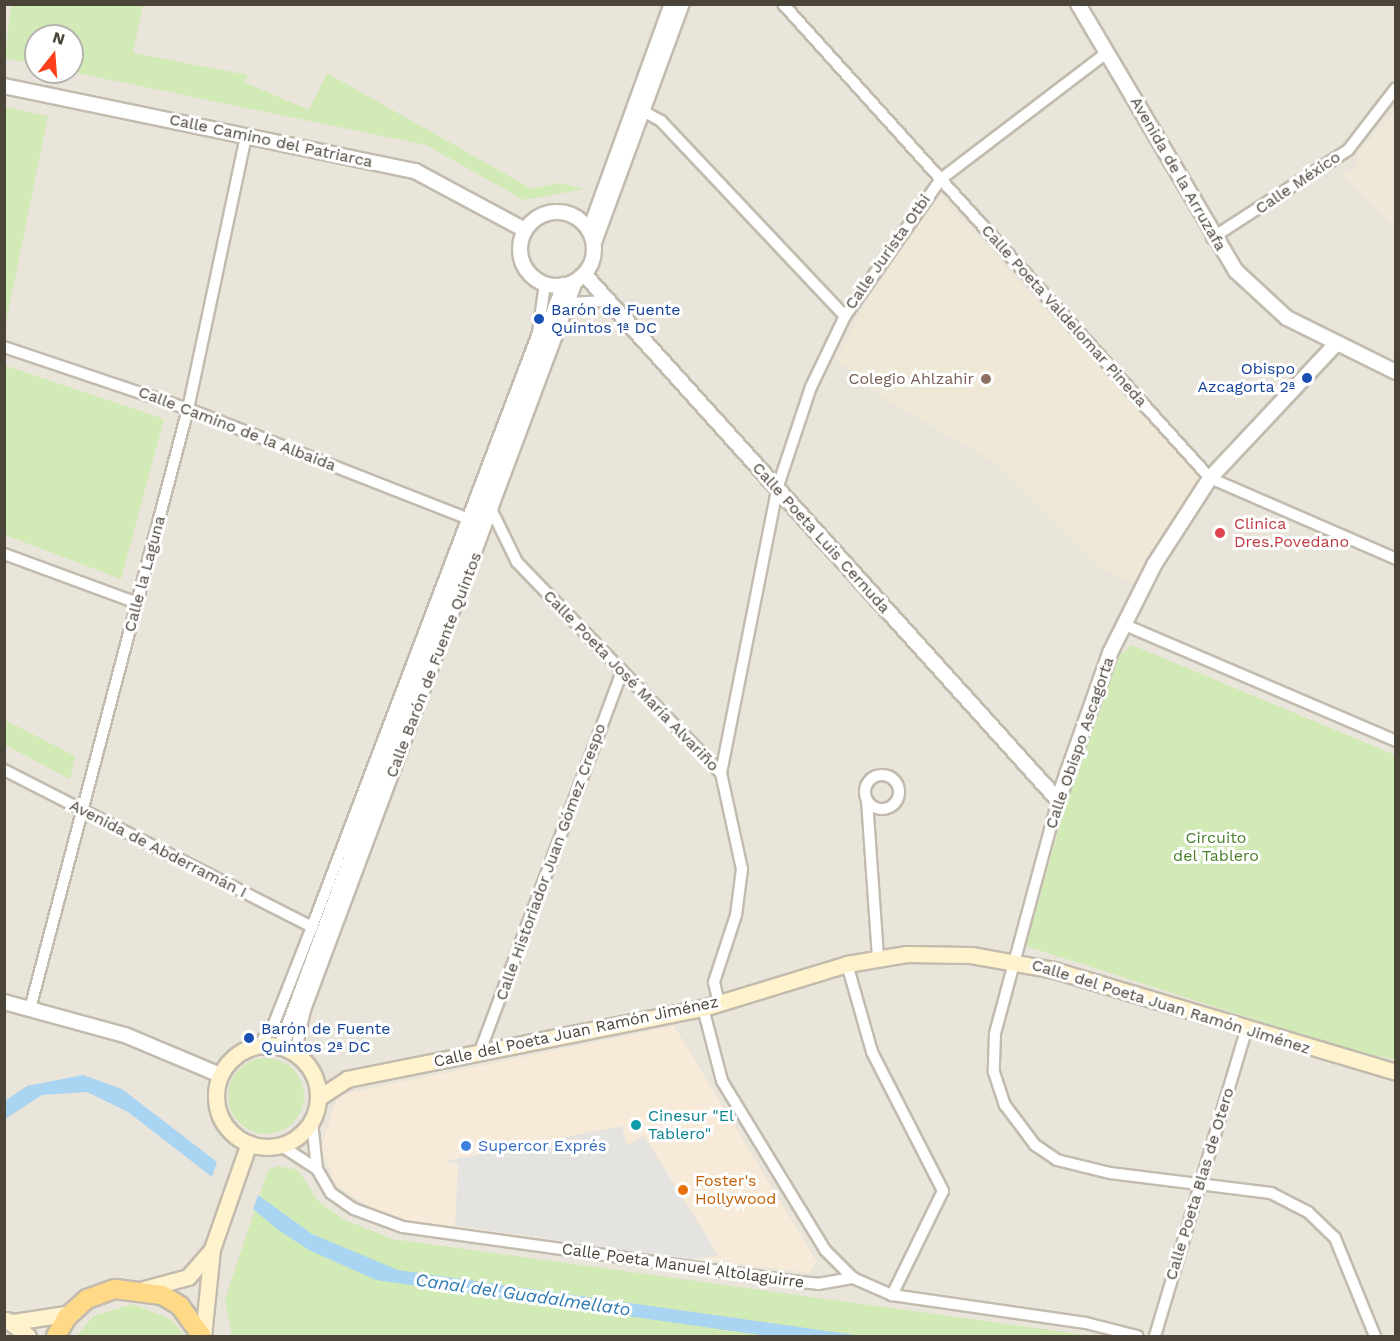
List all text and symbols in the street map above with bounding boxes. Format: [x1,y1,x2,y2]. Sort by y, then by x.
north arrow [24,24,84,84]
text: N [50,27,67,49]
street label: Avenida de la Arruzafa [1126,93,1230,255]
street label: Calle Camino del Patriarca [167,110,375,172]
street label: Calle México [1252,148,1344,218]
street label: Calle Jurista Otbi [841,191,935,313]
street label: Calle Poeta Valdelomar Pineda [977,221,1151,411]
place label: Barón de Fuente Quintos 1ª DC [551,300,680,338]
marker: Barón de Fuente Quintos 1ª DC [532,312,546,326]
place label: Obispo Azcagorta 2ª [1197,359,1295,397]
place label: Colegio Ahlzahir [848,369,974,389]
marker: Obispo Azcagorta 2ª [1300,371,1314,385]
marker: Colegio Ahlzahir [979,372,993,386]
street label: Calle Camino de la Albaida [135,382,339,476]
street label: Calle Poeta Luis Cernuda [748,458,894,618]
street label: Calle la Laguna [120,514,170,634]
place label: Clinica Dres.Povedano [1234,514,1349,552]
marker: Clinica Dres.Povedano [1211,524,1229,542]
street label: Calle Barón de Fuente Quintos [382,550,486,780]
street label: Calle Poeta José María Alvariño [539,586,723,776]
street label: Calle Obispo Ascagorta [1041,654,1119,832]
street label: Calle Historiador Juan Gómez Crespo [492,721,610,1003]
street label: Avenida de Abderramán I [66,796,250,902]
park label: Circuito del Tablero [1173,828,1259,866]
street label: Calle del Poeta Juan Ramón Jiménez [1029,955,1313,1059]
street label: Calle del Poeta Juan Ramón Jiménez [431,992,721,1072]
place label: Barón de Fuente Quintos 2ª DC [261,1019,390,1057]
marker: Barón de Fuente Quintos 2ª DC [242,1031,256,1045]
street label: Calle Poeta Blas de Otero [1161,1085,1239,1283]
place label: Cinesur "El Tablero" [648,1106,734,1144]
marker: Cinesur "El Tablero" [629,1118,643,1132]
place label: Supercor Exprés [478,1136,607,1156]
marker: Supercor Exprés [459,1139,473,1153]
place label: Foster's Hollywood [695,1171,776,1209]
marker: Foster's Hollywood [676,1183,690,1197]
street label: Calle Poeta Manuel Altolaguirre [560,1239,806,1293]
water label: Canal del Guadalmellato [413,1269,633,1321]

